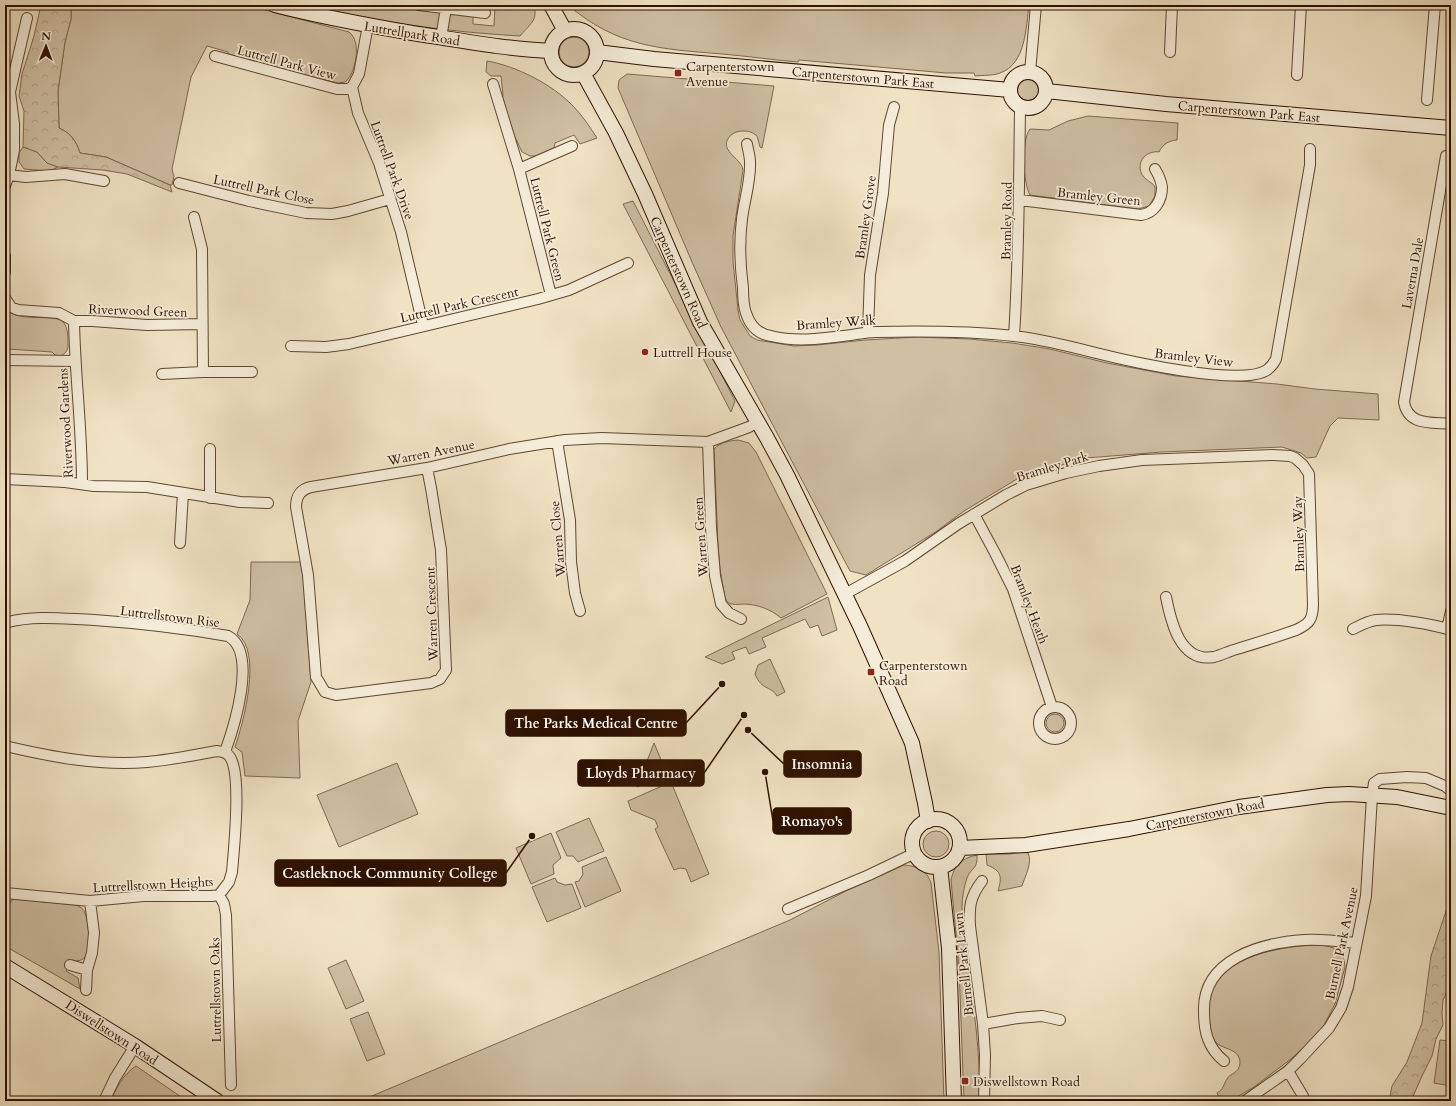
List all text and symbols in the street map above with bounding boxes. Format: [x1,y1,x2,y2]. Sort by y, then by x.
street label: Luttrellpark Road [363,18,461,50]
north arrow [26,26,66,66]
text: N [41,29,52,44]
street label: Luttrell Park View [235,41,339,85]
place label: Carpenterstown Avenue [686,58,775,91]
street label: Carpenterstown Park East [791,63,935,93]
marker: Carpenterstown Avenue [673,68,683,78]
street label: Carpenterstown Park East [1177,97,1321,127]
street label: Luttrell Park Drive [366,118,418,222]
street label: Luttrell Park Close [212,170,316,210]
street label: Bramley Grove [851,174,881,260]
street label: Luttrell Park Green [525,175,569,284]
street label: Bramley Road [997,182,1017,260]
street label: Bramley Green [1056,184,1142,210]
street label: Carpenterstown Road [645,214,711,331]
street label: Laverna Dale [1398,236,1428,310]
street label: Luttrell Park Crescent [398,283,520,327]
street label: Riverwood Green [88,300,188,322]
street label: Bramley Walk [796,311,877,335]
place label: Luttrell House [653,344,732,362]
street label: Bramley View [1153,344,1235,372]
marker: Luttrell House [640,347,650,357]
street label: Riverwood Gardens [54,368,78,478]
street label: Warren Avenue [385,436,476,470]
street label: Bramley Park [1014,447,1091,486]
street label: Bramley Way [1289,495,1309,573]
street label: Warren Green [689,496,713,579]
street label: Warren Close [546,500,570,579]
street label: Bramley Heath [1006,562,1052,647]
street label: Warren Crescent [421,566,443,663]
street label: Luttrellstown Rise [119,602,221,632]
place label: Carpenterstown Road [879,657,968,690]
marker: Carpenterstown Road [866,667,876,677]
callout: The Parks Medical Centre [506,710,686,736]
text: The Parks Medical Centre [514,714,678,733]
callout: Insomnia [784,751,861,777]
text: Insomnia [791,755,853,774]
callout: Lloyds Pharmacy [578,760,704,786]
text: Lloyds Pharmacy [586,764,696,783]
street label: Carpenterstown Road [1144,795,1266,835]
callout: Romayo's [773,808,851,834]
text: Romayo's [781,812,843,831]
callout: Castleknock Community College [275,860,506,886]
text: Castleknock Community College [282,864,498,883]
street label: Luttrellstown Heights [92,873,214,897]
street label: Burnell Park Avenue [1321,885,1363,1001]
street label: Burnell Park Lawn [950,911,978,1017]
street label: Luttrellstown Oaks [206,937,226,1043]
street label: Diswellstown Road [62,996,161,1070]
place label: Diswellstown Road [973,1073,1080,1091]
marker: Diswellstown Road [960,1076,970,1086]

